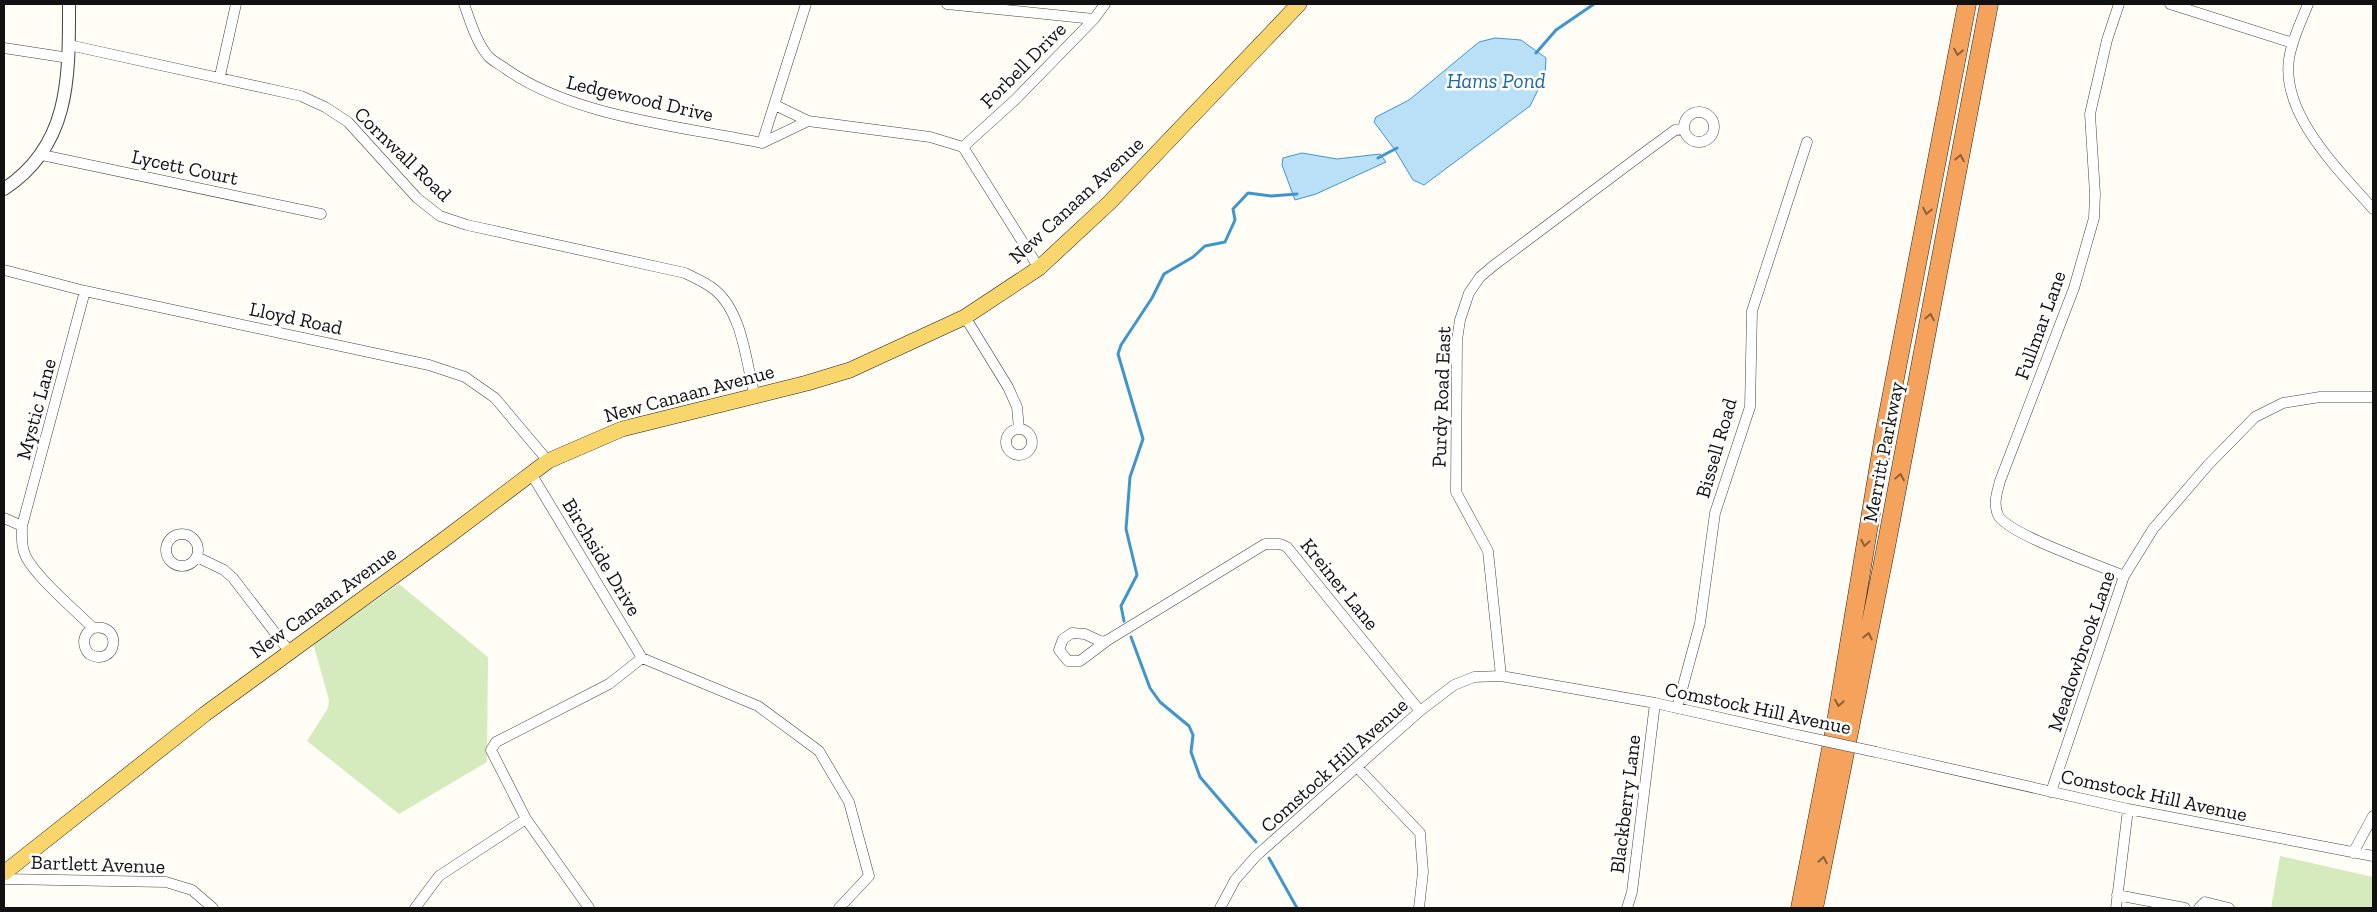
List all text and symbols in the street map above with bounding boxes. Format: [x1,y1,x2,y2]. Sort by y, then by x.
street label: Forbell Drive [975,17,1071,113]
one-way arrow [1953,47,1963,56]
water label: Hams Pond [1447,68,1546,93]
street label: Ledgewood Drive [564,69,716,127]
street label: Cornwall Road [349,102,457,206]
street label: New Canaan Avenue [1004,132,1148,268]
street label: Lycett Court [130,144,241,190]
one-way arrow [1954,153,1965,162]
one-way arrow [1922,207,1933,216]
street label: Fullmar Lane [2009,267,2071,383]
street label: Lloyd Road [247,296,345,340]
one-way arrow [1924,313,1934,322]
street label: Purdy Road East [1427,325,1455,468]
street label: Mystic Lane [11,356,61,462]
street label: New Canaan Avenue [601,359,777,427]
street label: Merritt Parkway [1858,379,1909,524]
street label: Bissell Road [1690,395,1742,501]
one-way arrow [1894,472,1904,481]
street label: Birchside Drive [557,494,647,620]
street label: Kreiner Lane [1296,533,1384,635]
one-way arrow [1860,539,1870,547]
street label: New Canaan Avenue [245,541,401,663]
street label: Meadowbrook Lane [2042,567,2120,735]
one-way arrow [1862,632,1873,641]
street label: Comstock Hill Avenue [1663,677,1853,739]
street label: Comstock Hill Avenue [1255,693,1413,837]
one-way arrow [1835,699,1845,708]
street label: Blackberry Lane [1605,733,1645,875]
street label: Comstock Hill Avenue [2059,764,2249,826]
street label: Bartlett Avenue [30,850,166,878]
one-way arrow [1817,856,1828,865]

